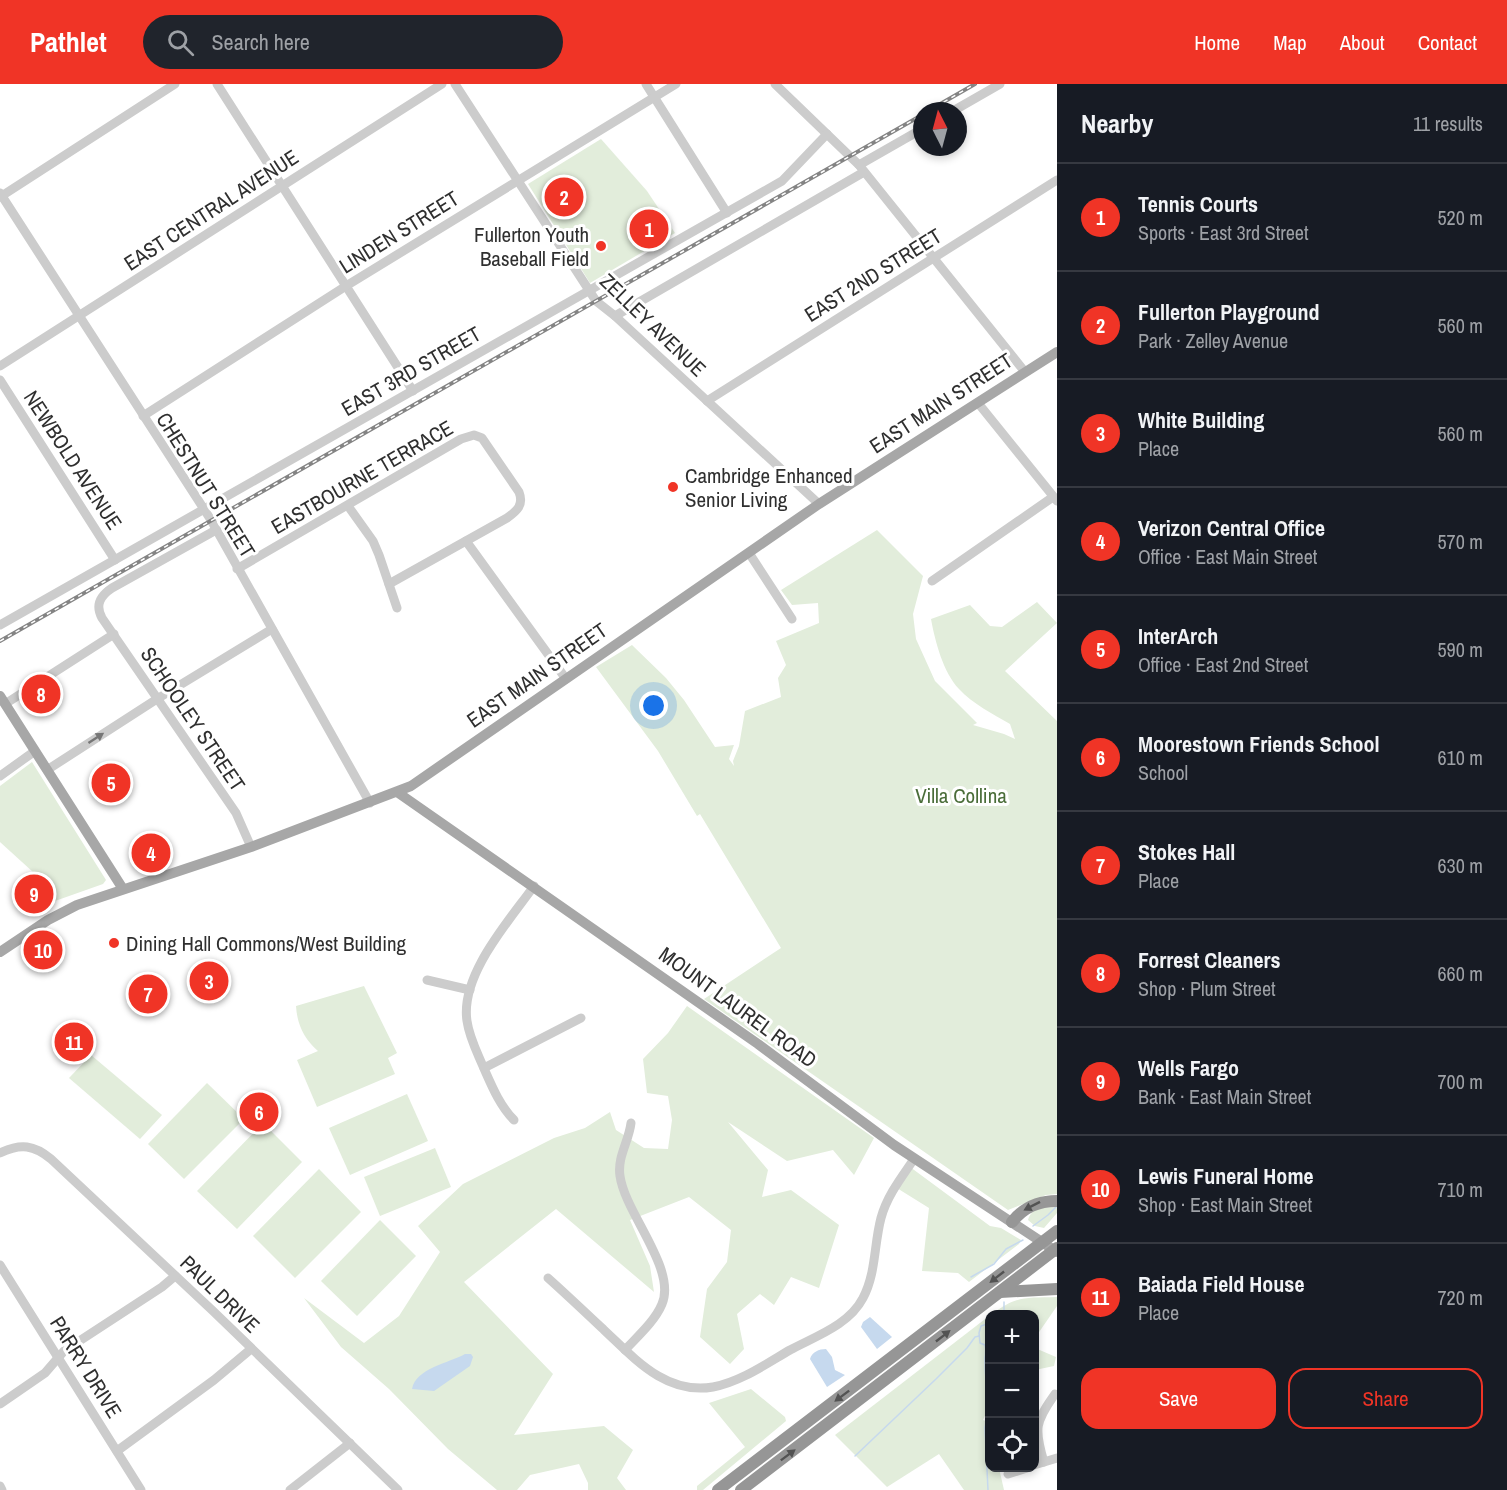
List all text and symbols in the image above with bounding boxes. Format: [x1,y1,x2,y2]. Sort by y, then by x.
search box [143,15,563,69]
text: Pathlet [30,23,107,61]
icon: search [164,26,197,59]
text: Search here [212,27,310,57]
text: Home [1194,28,1240,57]
text: Map [1273,28,1307,57]
text: About [1340,28,1385,57]
text: Contact [1418,28,1477,57]
north arrow [913,102,967,156]
text: Nearby [1081,106,1153,141]
text: 11 results [1413,110,1483,137]
street label: EAST CENTRAL AVENUE [118,143,304,277]
pin: 2 [544,174,584,220]
street label: LINDEN STREET [334,183,465,280]
text: Tennis Courts [1138,189,1258,219]
text: 1 [1096,204,1105,231]
text: 520 m [1437,204,1483,231]
pin: 1 [630,206,668,252]
text: Sports · East 3rd Street [1138,219,1308,246]
place label: Fullerton Youth Baseball Field [474,220,589,273]
street label: EAST 2ND STREET [799,221,948,329]
marker: Fullerton Youth Baseball Field [594,239,608,253]
street label: ZELLEY AVENUE [594,267,712,383]
text: Fullerton Playground [1138,297,1319,327]
text: 2 [1096,312,1105,339]
text: 560 m [1437,312,1483,339]
street label: EAST 3RD STREET [336,319,486,423]
text: Park · Zelley Avenue [1138,327,1288,354]
street label: EAST MAIN STREET [864,346,1019,460]
street label: NEWBOLD AVENUE [17,385,129,535]
text: White Building [1138,405,1264,435]
street label: CHESTNUT STREET [150,407,263,564]
street label: EASTBOURNE TERRACE [266,413,458,541]
text: 3 [1096,420,1105,447]
text: 560 m [1437,420,1483,447]
text: Place [1138,435,1179,462]
place label: Cambridge Enhanced Senior Living [685,461,853,514]
marker: Cambridge Enhanced Senior Living [666,480,680,494]
text: Verizon Central Office [1138,513,1325,543]
text: 4 [1096,528,1105,555]
text: 570 m [1437,528,1483,555]
text: Office · East Main Street [1138,543,1317,570]
street label: EAST MAIN STREET [461,615,613,734]
text: InterArch [1138,621,1218,651]
text: 5 [1096,636,1105,663]
text: 590 m [1437,636,1483,663]
street label: SCHOOLEY STREET [134,641,252,797]
text: Office · East 2nd Street [1138,651,1308,678]
pin: 8 [22,672,60,716]
your location [639,691,668,720]
text: Moorestown Friends School [1138,729,1380,759]
one-way arrow [88,733,104,744]
text: 6 [1096,744,1105,771]
text: 610 m [1437,744,1483,771]
text: School [1138,759,1188,786]
pin: 5 [92,760,130,806]
park label: Villa Collina [915,781,1007,810]
pin: 4 [132,830,170,876]
text: Stokes Hall [1138,837,1235,867]
text: 7 [1096,852,1105,879]
text: 630 m [1437,852,1483,879]
text: Place [1138,867,1179,894]
pin: 9 [15,872,54,916]
pin: 10 [24,928,63,972]
place label: Dining Hall Commons/West Building [126,929,407,958]
marker: Dining Hall Commons/West Building [107,936,121,950]
street label: MOUNT LAUREL ROAD [653,940,823,1074]
text: Forrest Cleaners [1138,945,1281,975]
pin: 3 [190,958,228,1004]
text: 8 [1096,960,1105,987]
text: 660 m [1437,960,1483,987]
pin: 7 [128,972,168,1016]
text: Shop · Plum Street [1138,975,1276,1002]
pin: 11 [54,1020,94,1064]
text: Wells Fargo [1138,1053,1239,1083]
text: 9 [1096,1068,1105,1095]
text: 700 m [1437,1068,1483,1095]
text: Bank · East Main Street [1138,1083,1311,1110]
pin: 6 [240,1090,278,1134]
text: Lewis Funeral Home [1138,1161,1313,1191]
text: 10 [1091,1176,1110,1203]
text: 710 m [1437,1176,1483,1203]
text: Shop · East Main Street [1138,1191,1312,1218]
one-way arrow [1023,1201,1041,1211]
street label: PAUL DRIVE [174,1249,266,1339]
text: Baiada Field House [1138,1269,1304,1299]
one-way arrow [989,1271,1004,1283]
text: 11 [1092,1284,1109,1311]
text: 720 m [1437,1284,1483,1311]
text: Place [1138,1299,1179,1326]
map controls [985,1310,1039,1472]
button: + [985,1310,1039,1364]
street label: PARRY DRIVE [43,1311,129,1423]
one-way arrow [935,1331,950,1343]
button: − [985,1364,1039,1418]
button: Save [1081,1368,1276,1429]
button: Share [1288,1368,1483,1429]
one-way arrow [834,1390,850,1402]
button: locate [985,1418,1039,1472]
one-way arrow [779,1449,795,1461]

